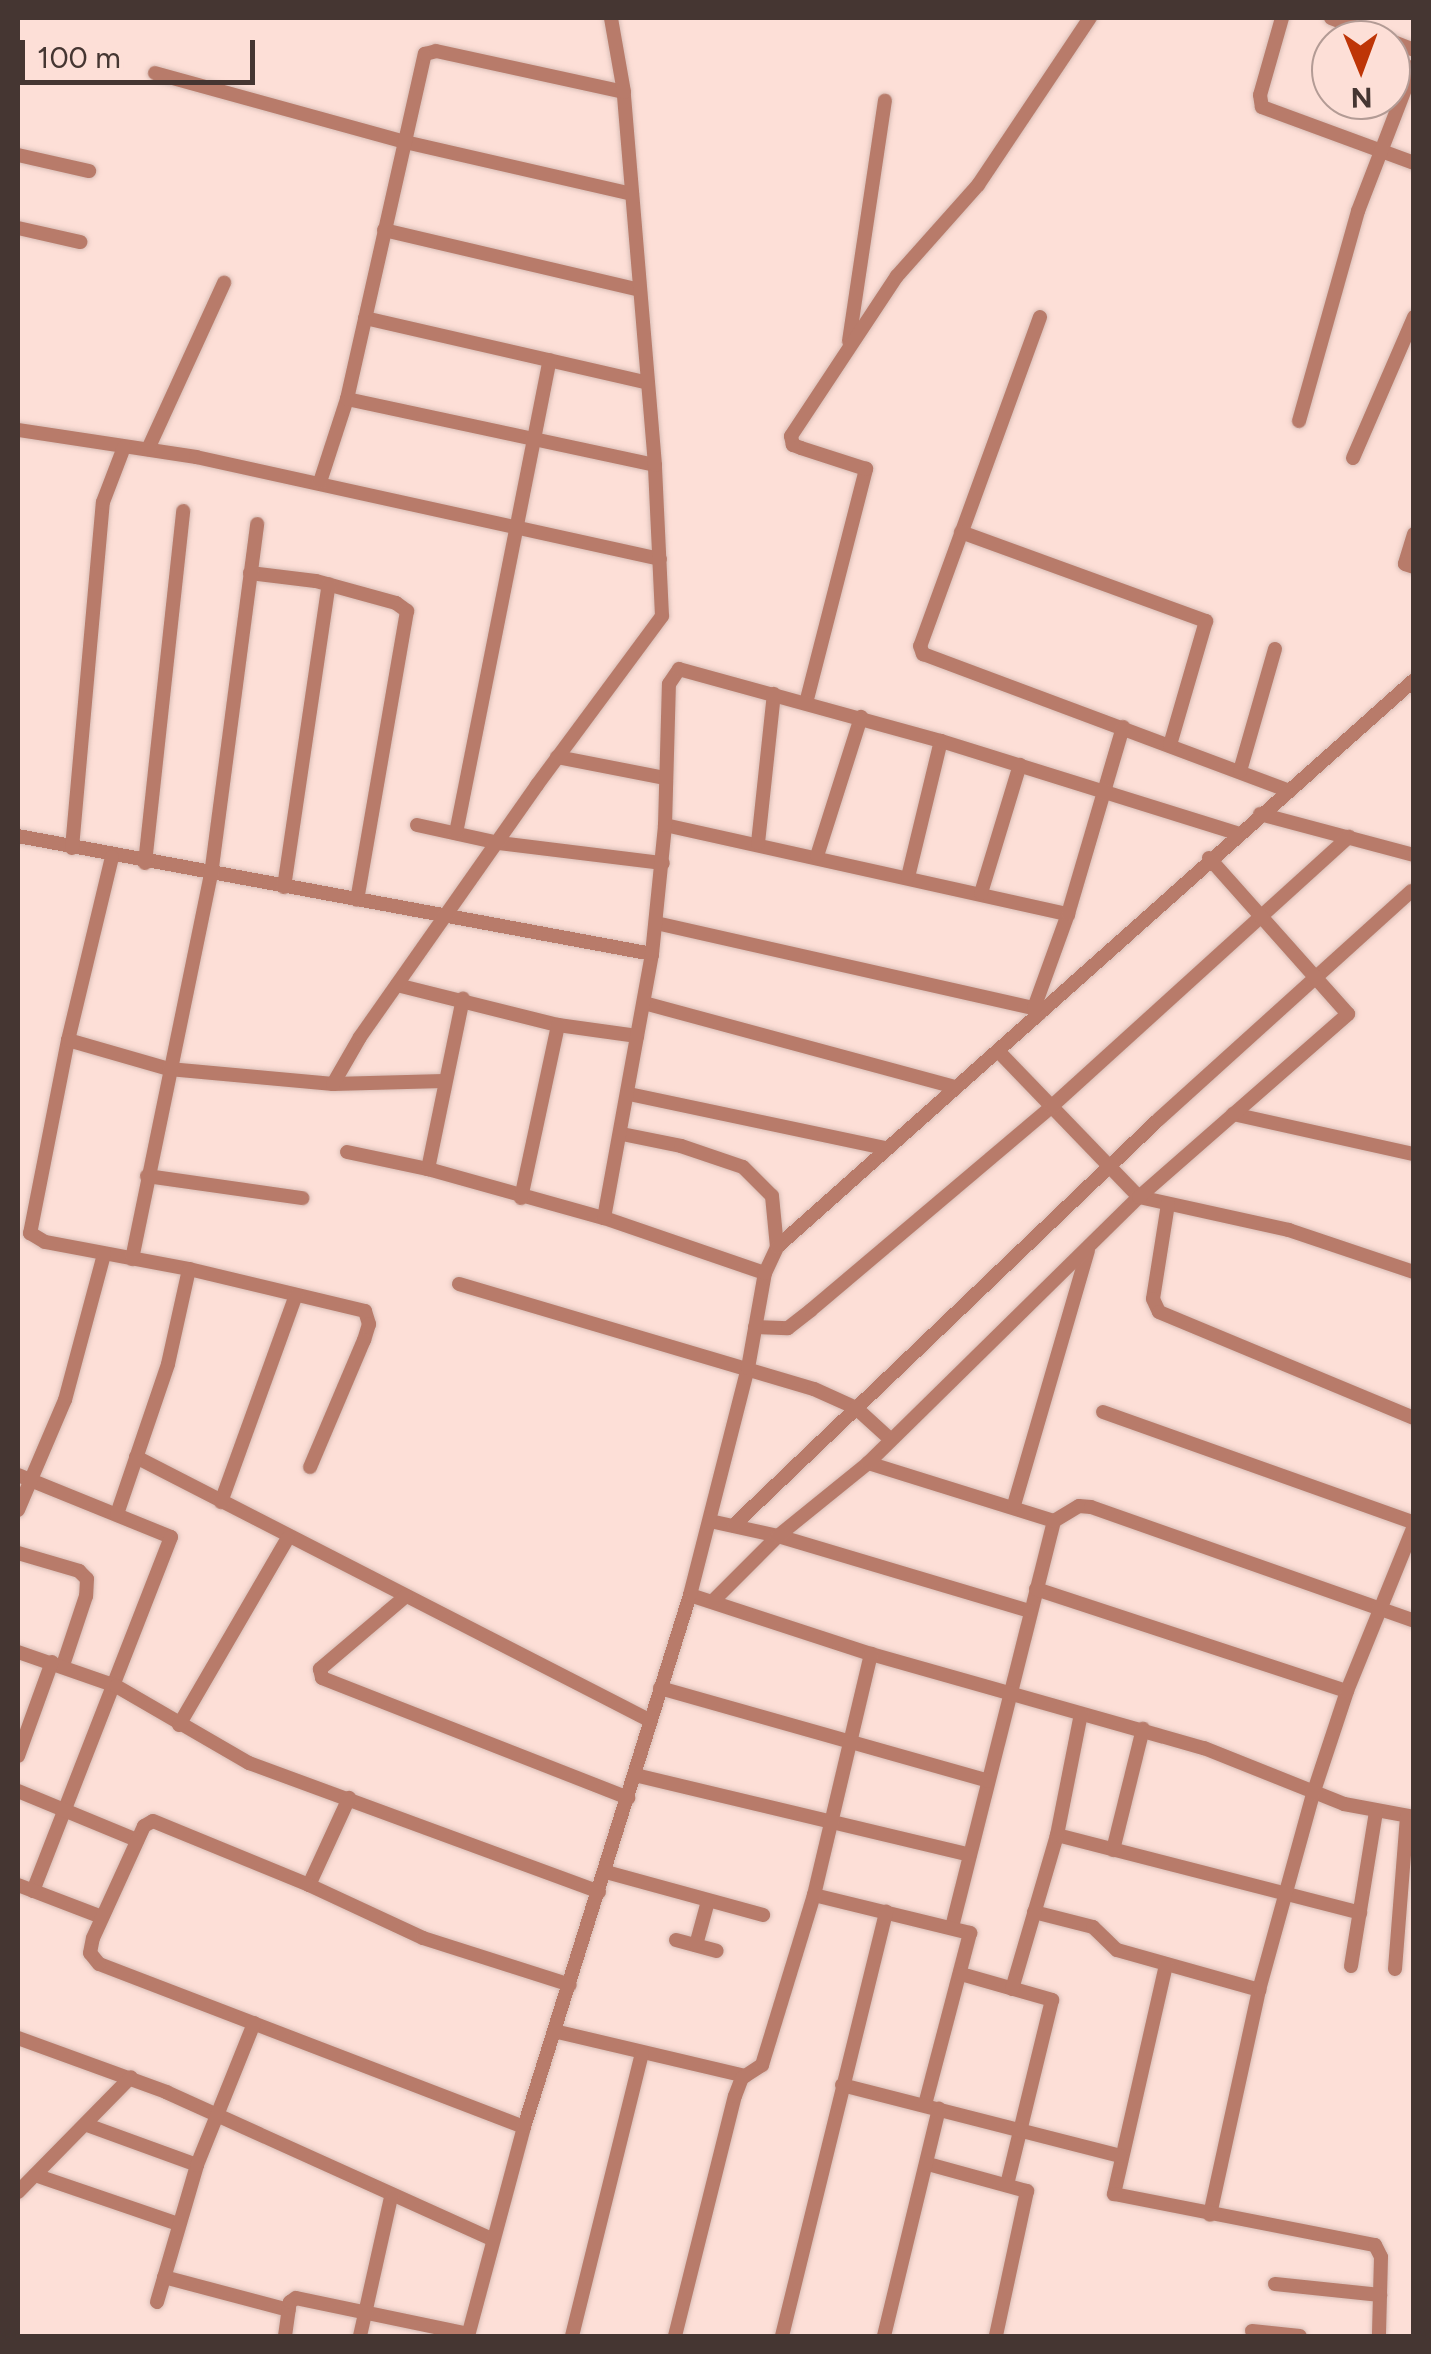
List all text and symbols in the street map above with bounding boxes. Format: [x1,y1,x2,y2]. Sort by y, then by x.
scale bar [25,20,260,82]
north arrow [1311,20,1411,120]
text: 100 m [37,39,121,76]
text: N [1350,81,1373,115]

